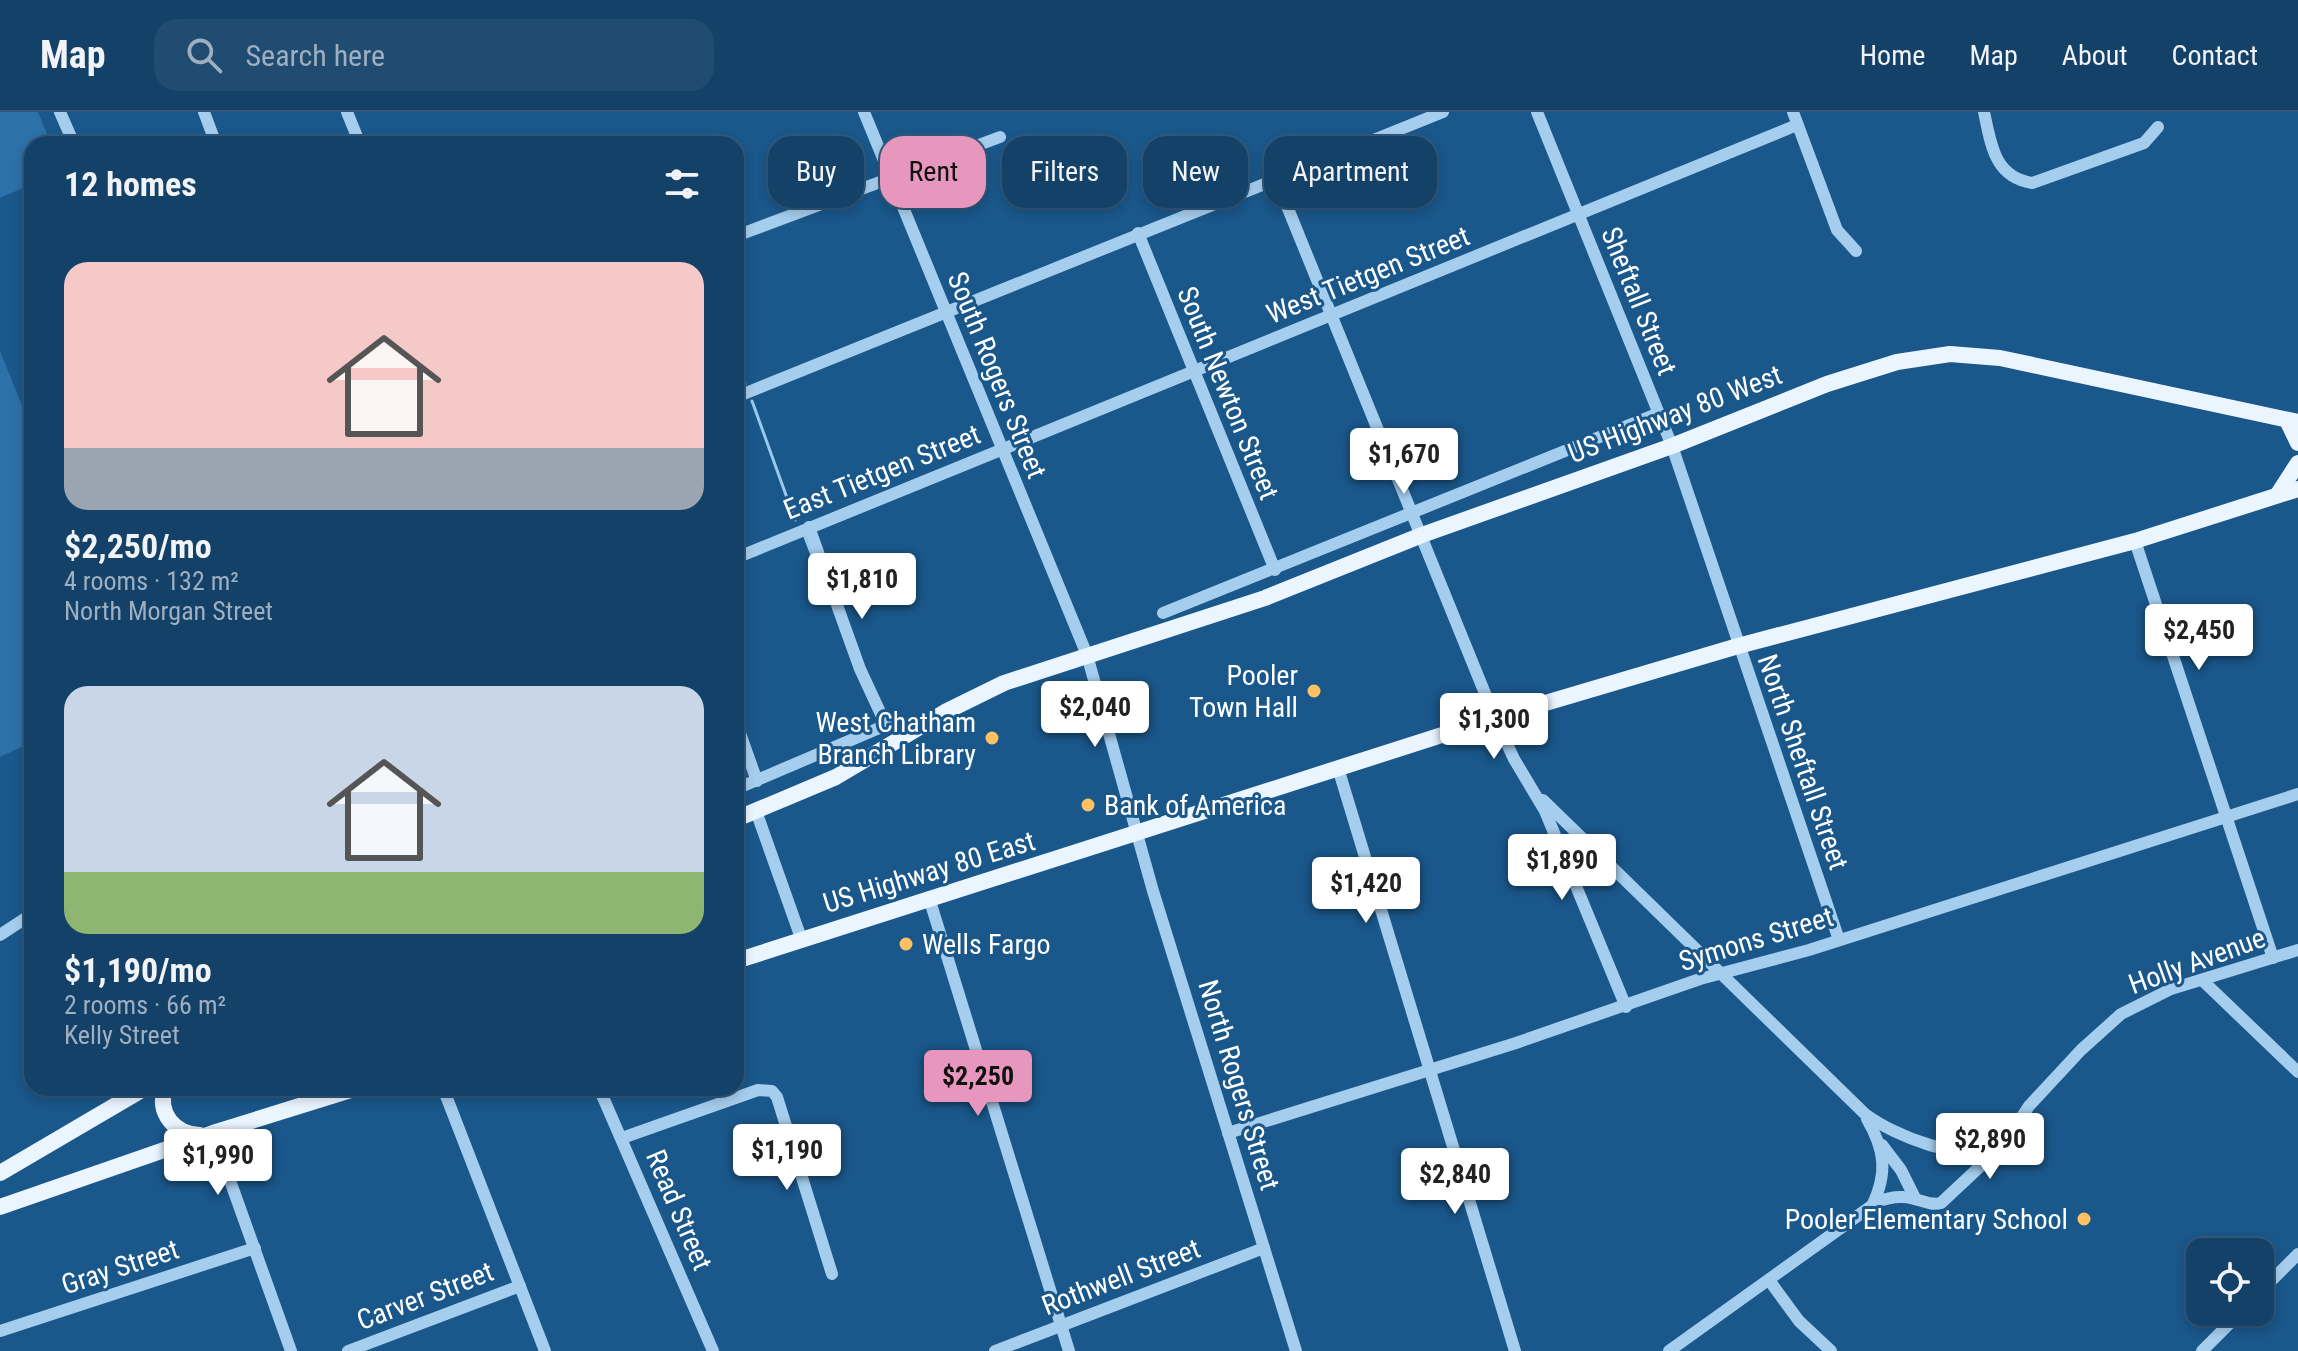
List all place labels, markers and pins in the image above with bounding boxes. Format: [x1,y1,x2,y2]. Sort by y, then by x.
pin: $1,670 [1339,428,1469,496]
pin: $1,810 [797,553,927,621]
pin: $2,450 [2134,604,2264,672]
place label: Pooler Town Hall [1189,659,1298,724]
pin: $2,040 [1030,681,1160,749]
marker: Pooler Town Hall [1305,682,1323,700]
pin: $1,300 [1429,693,1559,761]
place label: West Chatham Branch Library [815,706,976,771]
marker: West Chatham Branch Library [983,729,1001,747]
place label: Bank of America [1104,789,1286,822]
marker: Bank of America [1079,796,1097,814]
pin: $1,890 [1497,834,1627,902]
pin: $1,420 [1301,857,1431,925]
place label: Wells Fargo [922,928,1051,961]
marker: Wells Fargo [897,935,915,953]
pin: $2,250 [913,1050,1043,1118]
pin: $2,890 [1925,1113,2055,1181]
pin: $1,190 [722,1124,852,1192]
pin: $1,990 [153,1129,283,1197]
pin: $2,840 [1390,1148,1520,1216]
place label: Pooler Elementary School [1785,1203,2068,1236]
marker: Pooler Elementary School [2075,1210,2093,1228]

